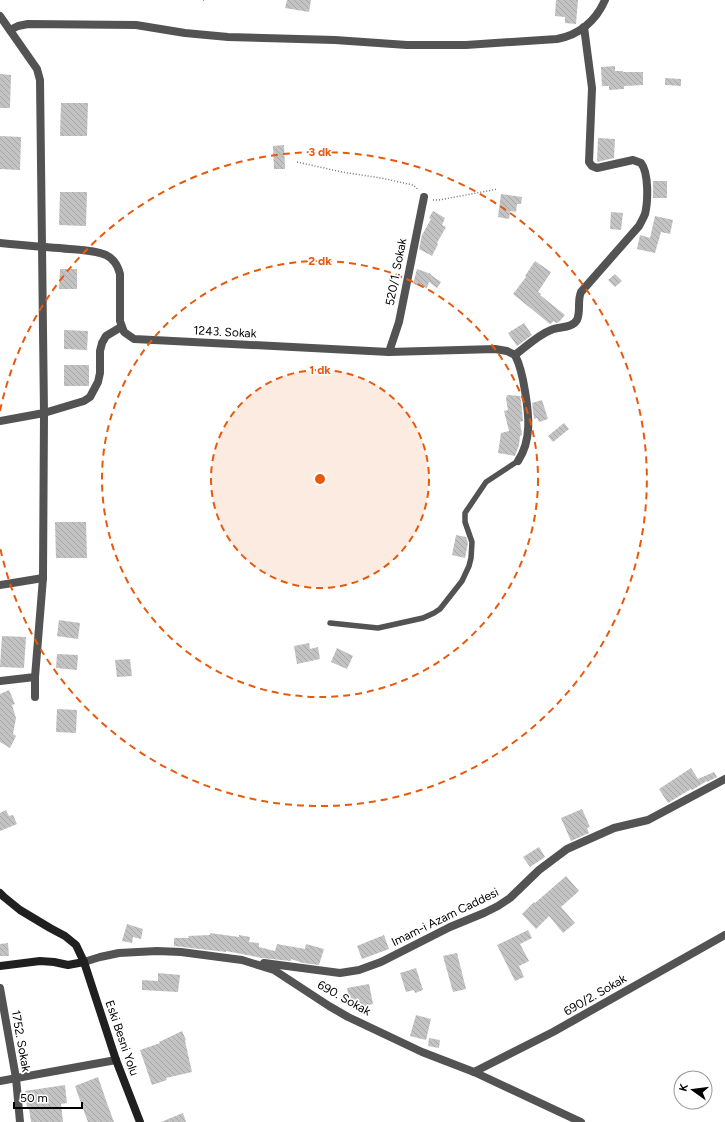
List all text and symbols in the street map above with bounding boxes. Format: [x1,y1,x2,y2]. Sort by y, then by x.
text: 3 dk [308,145,332,159]
street label: 520/1. Sokak [383,237,409,307]
text: 2 dk [308,254,332,268]
street label: 1243. Sokak [193,323,257,341]
text: 1 dk [309,363,331,377]
centre of rings [313,472,327,486]
street label: Imam-i Azam Caddesi [389,885,501,949]
street label: 690/2. Sokak [561,971,629,1019]
street label: 690. Sokak [315,978,373,1018]
street label: Eski Besni Yolu [103,998,141,1078]
street label: 1752. Sokak [9,1009,33,1073]
north arrow [673,1070,713,1110]
text: K [677,1082,691,1093]
scale bar [14,1084,82,1110]
text: 50 m [20,1091,48,1105]

